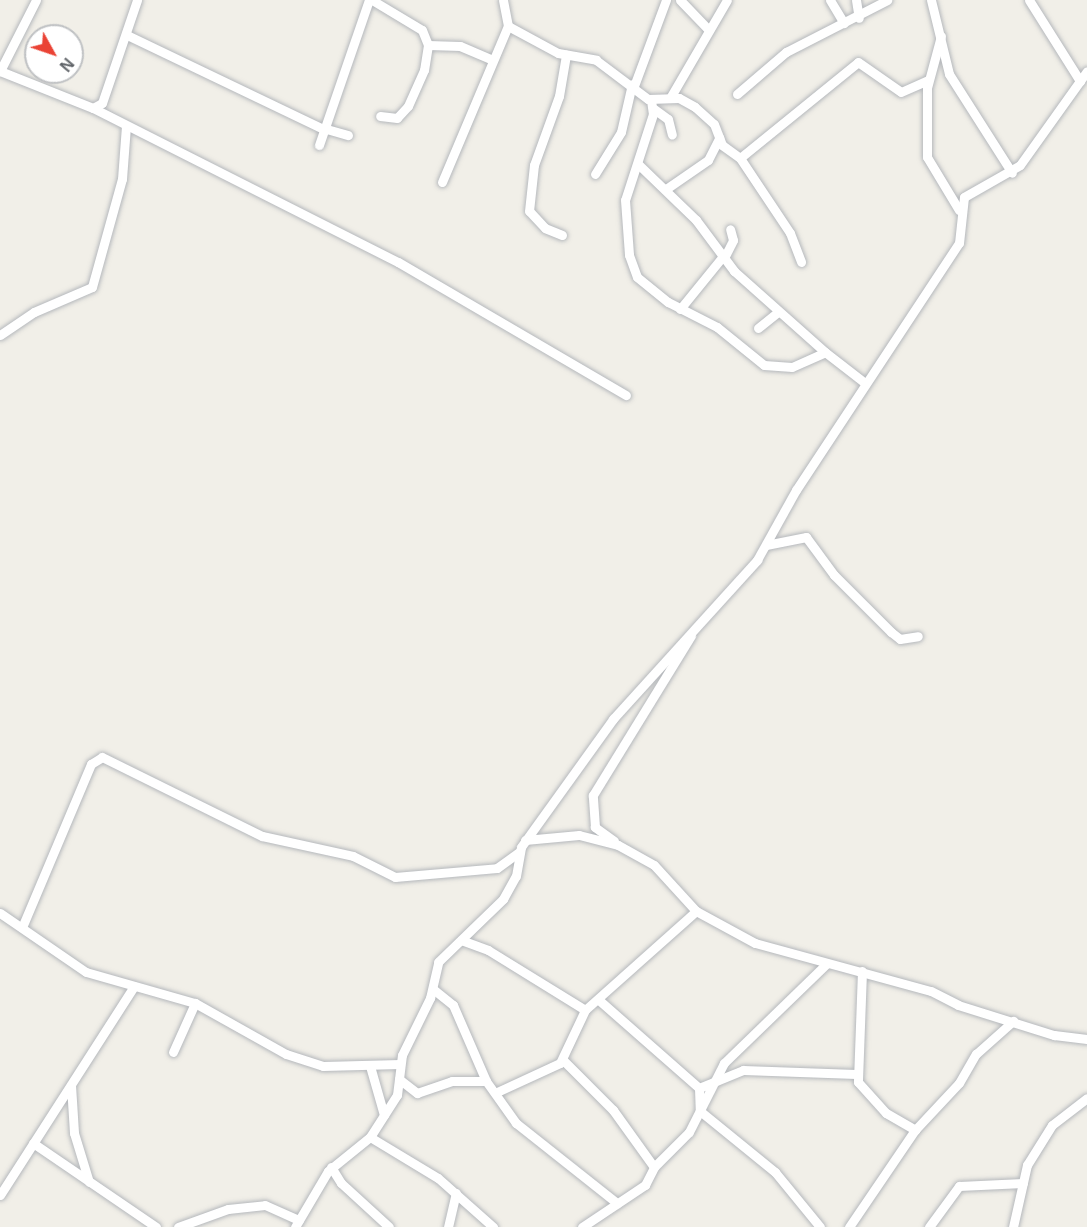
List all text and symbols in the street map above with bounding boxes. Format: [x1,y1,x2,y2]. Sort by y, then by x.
north arrow [24,24,84,84]
text: N [56,55,77,74]

